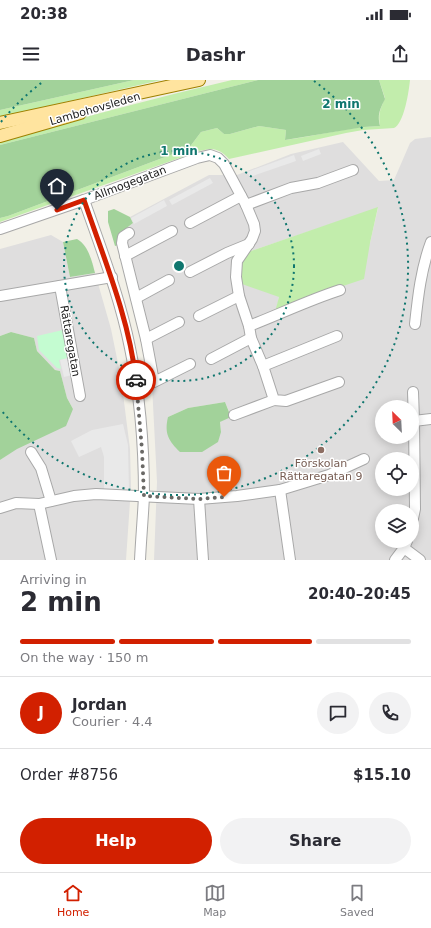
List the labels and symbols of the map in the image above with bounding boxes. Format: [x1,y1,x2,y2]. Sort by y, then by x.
street label: Lambohovsleden [48,90,142,128]
text: 2 min [322,97,360,111]
text: 1 min [160,144,198,158]
street label: Allmogegatan [92,163,168,203]
pin [40,169,74,210]
centre of rings [172,259,186,273]
street label: Rättaregatan [57,304,83,378]
courier [116,360,156,400]
north arrow [375,400,419,444]
marker: Förskolan Rättaregatan 9 [316,445,326,455]
pin [207,456,241,497]
place label: Förskolan Rättaregatan 9 [280,457,362,483]

